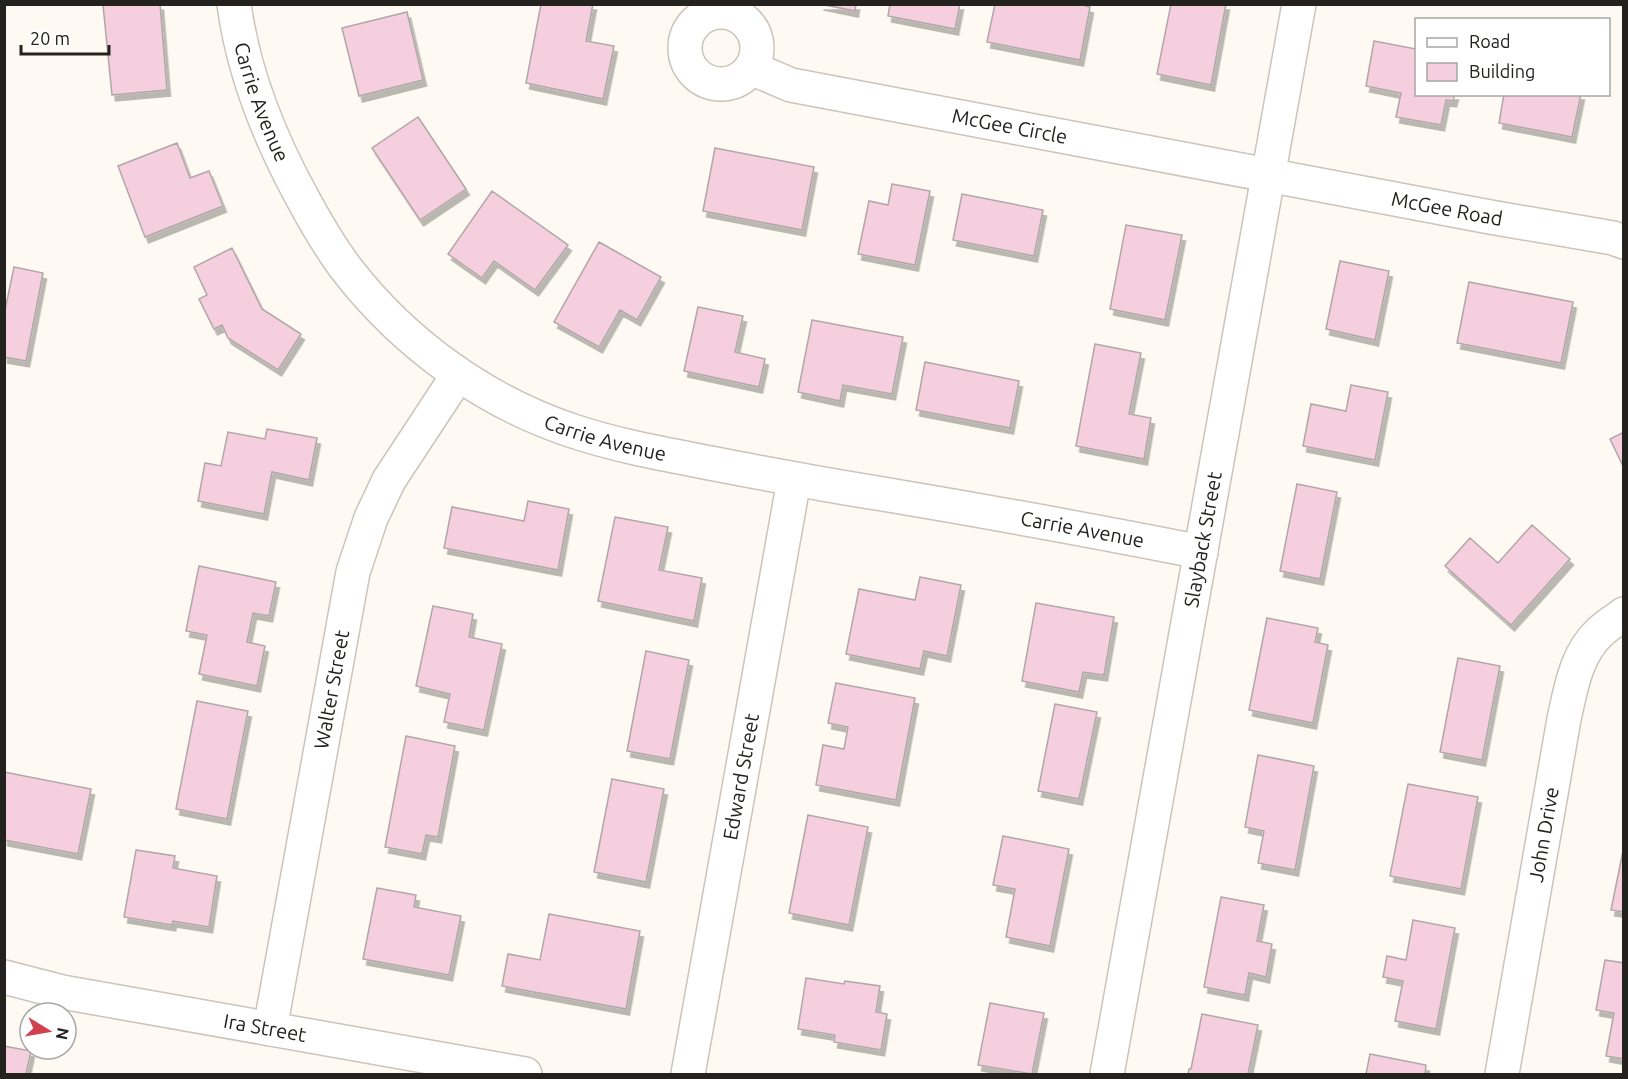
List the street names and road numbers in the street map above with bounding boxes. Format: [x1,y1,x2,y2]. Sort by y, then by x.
street label: Carrie Avenue [230,40,294,165]
street label: McGee Circle [950,104,1069,148]
street label: McGee Road [1389,187,1504,230]
street label: Carrie Avenue [541,410,668,465]
street label: Slayback Street [1179,470,1226,609]
street label: Carrie Avenue [1019,506,1146,552]
street label: Walter Street [309,628,353,751]
street label: Edward Street [718,711,763,842]
street label: John Drive [1524,785,1563,884]
street label: Ira Street [222,1009,308,1046]

